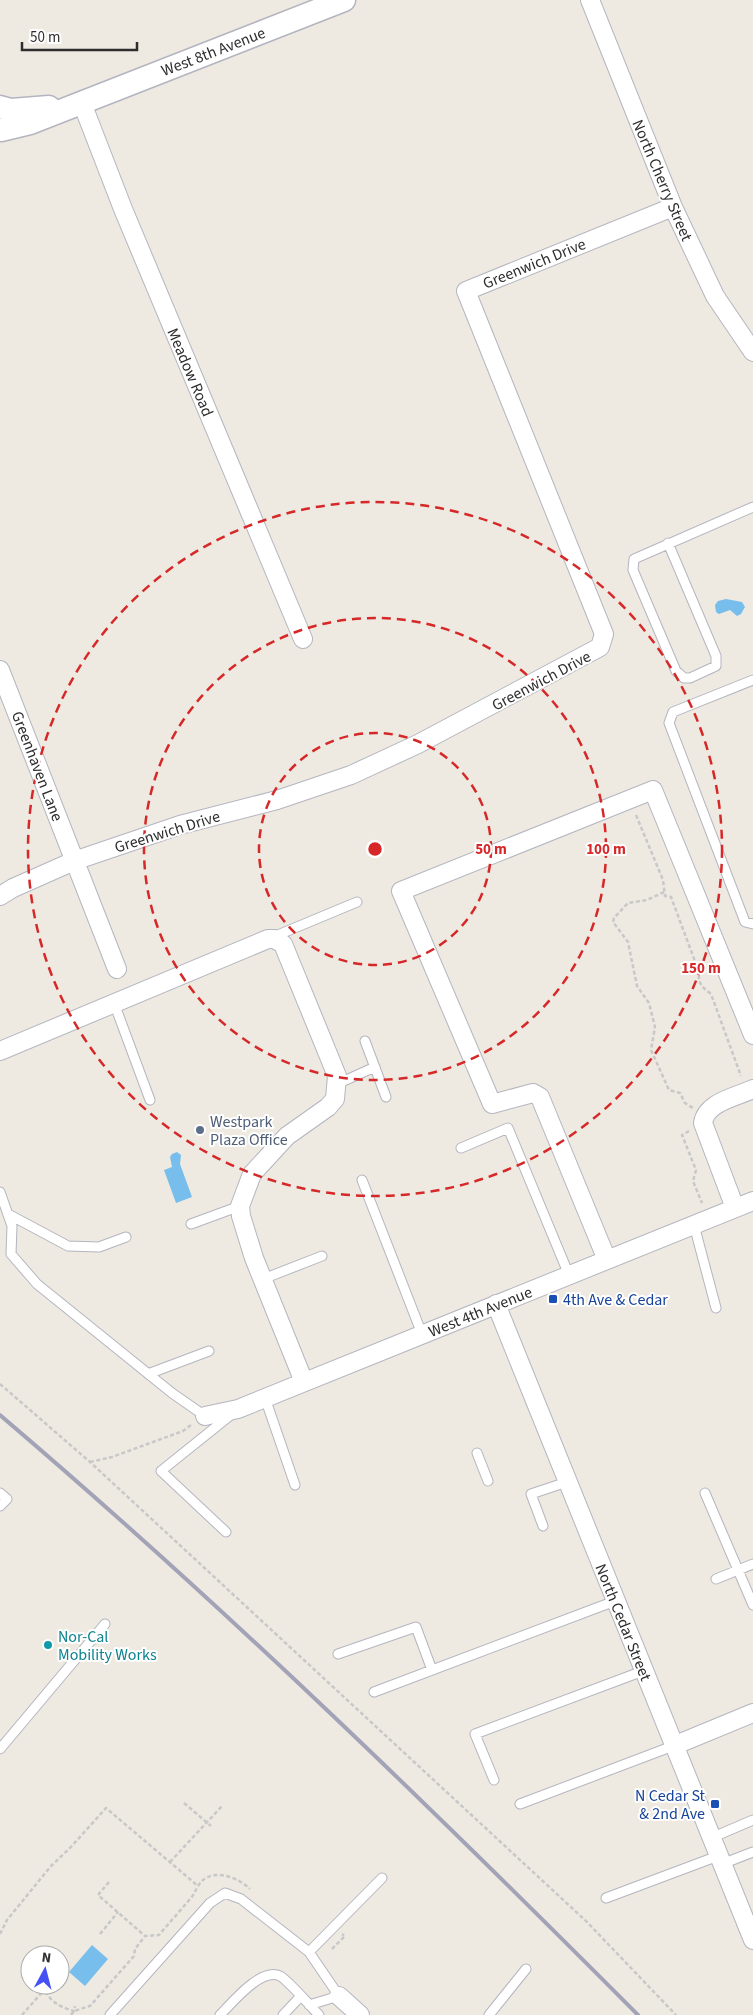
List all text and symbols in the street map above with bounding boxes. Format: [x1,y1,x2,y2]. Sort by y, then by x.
scale bar [22,20,138,52]
street label: West 8th Avenue [158,22,269,82]
text: 50 m [30,27,60,48]
street label: North Cherry Street [627,116,698,245]
street label: Greenwich Drive [480,233,589,295]
street label: Meadow Road [162,325,219,420]
street label: Greenwich Drive [488,646,595,716]
street label: Greenhaven Lane [6,708,68,825]
street label: Greenwich Drive [112,805,223,858]
text: 50 m [475,839,507,860]
text: 100 m [586,839,626,860]
centre of rings [366,840,384,858]
text: 150 m [681,958,721,979]
place label: Westpark Plaza Office [210,1111,288,1151]
marker: Westpark Plaza Office [194,1124,206,1136]
street label: West 4th Avenue [425,1281,536,1343]
place label: 4th Ave & Cedar [563,1289,668,1311]
marker: 4th Ave & Cedar [547,1293,559,1305]
street label: North Cedar Street [590,1560,657,1685]
place label: Nor-Cal Mobility Works [58,1626,157,1666]
marker: Nor-Cal Mobility Works [42,1639,54,1651]
place label: N Cedar St & 2nd Ave [635,1785,706,1825]
marker: N Cedar St & 2nd Ave [709,1798,721,1810]
north arrow [20,1945,70,1995]
text: N [41,1948,52,1969]

